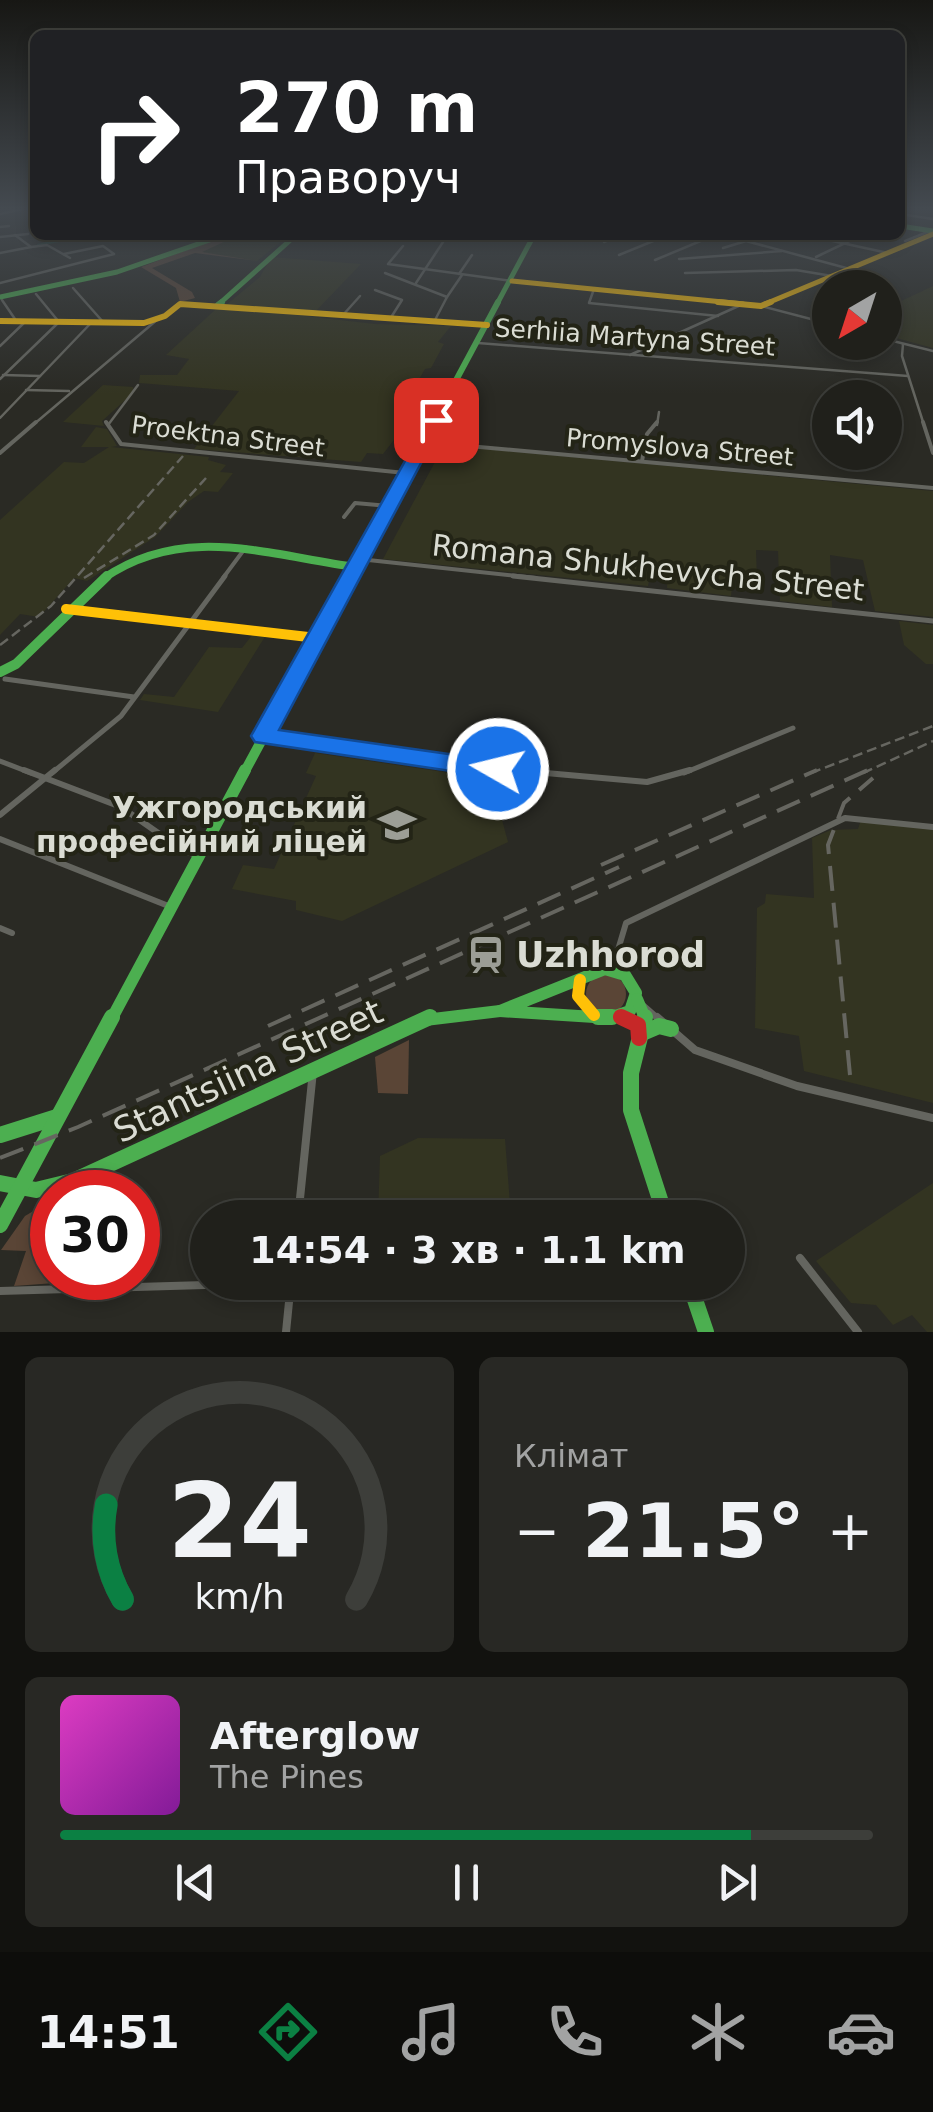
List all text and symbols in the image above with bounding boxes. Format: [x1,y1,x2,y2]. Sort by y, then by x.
text: 270 m [235,67,478,149]
icon: right [70,70,200,200]
text: Праворуч [235,151,461,204]
north arrow [812,270,902,360]
map controls [812,270,902,470]
street label: Serhiia Martyna Street [494,313,776,362]
pin [394,378,479,463]
button: sound [812,380,902,470]
icon: arrive [409,393,464,448]
street label: Proektna Street [130,410,326,463]
street label: Promyslova Street [565,423,795,472]
street label: Romana Shukhevycha Street [430,527,866,608]
position arrow [446,717,550,821]
place label: Ужгородський професійний ліцей [36,790,367,859]
school or university icon: Ужгородський професійний ліцей [376,804,418,846]
station icon: Uzhhorod [465,934,507,976]
place label: Uzhhorod [516,935,705,975]
street label: Stantsiina Street [107,991,389,1151]
speed limit sign: 30 [30,1170,160,1300]
text: 14:54 · 3 хв · 1.1 km [249,1228,686,1272]
text: Клімат [514,1437,628,1475]
text: 24 [167,1460,312,1582]
text: 21.5° [582,1487,805,1575]
text: − [514,1499,560,1563]
text: + [827,1499,873,1563]
text: km/h [194,1576,285,1617]
text: Afterglow [210,1714,420,1758]
text: The Pines [210,1758,364,1796]
icon: previous [168,1855,223,1910]
icon: pause [439,1855,494,1910]
icon: next [710,1855,765,1910]
icon: directions [253,1997,323,2067]
icon: music [396,1997,466,2067]
icon: phone [540,1997,610,2067]
icon: climate [683,1997,753,2067]
icon: car [826,1997,896,2067]
text: 14:51 [37,2006,180,2059]

